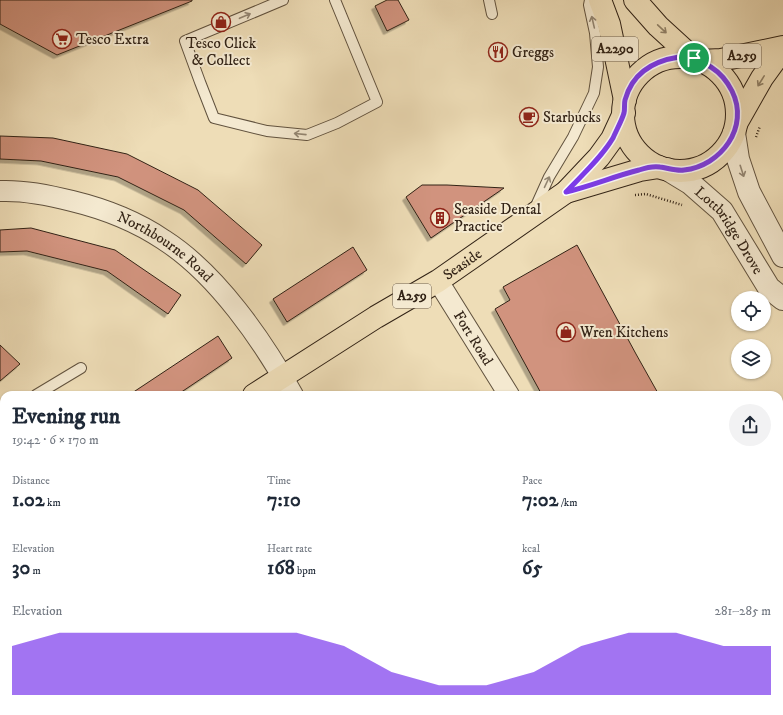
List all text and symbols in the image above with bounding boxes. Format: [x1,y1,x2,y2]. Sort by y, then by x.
shop icon: Tesco Click & Collect [210,11,232,33]
one-way arrow [239,11,251,19]
one-way arrow [588,16,596,29]
one-way arrow [656,24,667,33]
supermarket icon: Tesco Extra [51,28,73,50]
place label: Tesco Extra [76,30,149,49]
place label: Tesco Click & Collect [186,34,257,70]
road number: A2290 [592,37,638,61]
restaurant icon: Greggs [487,41,509,63]
pin [677,41,711,75]
place label: Greggs [512,43,554,62]
road number: A259 [723,44,761,68]
icon: arrive [683,47,705,69]
one-way arrow [756,75,764,87]
cafe icon: Starbucks [518,106,540,128]
place label: Starbucks [543,108,601,127]
one-way arrow [294,131,307,138]
one-way arrow [739,164,746,177]
one-way arrow [544,176,551,188]
street label: Lottbridge Drove [691,182,768,278]
place label: Seaside Dental Practice [454,200,542,236]
street label: Northbourne Road [114,207,218,286]
building icon: Seaside Dental Practice [429,207,451,229]
street label: Seaside [439,244,485,284]
road number: A259 [393,284,431,308]
map controls [731,291,771,379]
button: locate [731,291,771,331]
street label: Fort Road [449,307,498,369]
shop icon: Wren Kitchens [555,321,577,343]
place label: Wren Kitchens [579,323,668,342]
button: layers [731,339,771,379]
text: Evening run [12,403,120,430]
button: share [729,404,771,446]
text: 19:42 · 6 × 170 m [12,432,99,448]
text: Distance [12,474,50,488]
text: Time [267,474,291,488]
text: Pace [522,474,542,488]
text: 1.02 [12,488,45,513]
text: 7:10 [267,488,301,513]
text: 7:02 [522,488,558,513]
text: km [45,496,61,510]
text: /km [558,496,577,510]
text: Elevation [12,542,55,556]
text: Heart rate [267,542,312,556]
text: kcal [522,542,540,556]
text: 30 [12,556,30,581]
text: 168 [267,556,295,581]
text: 65 [522,556,542,581]
text: m [30,564,41,578]
text: bpm [295,564,316,578]
text: Elevation [12,603,62,619]
text: 281–285 m [715,603,771,619]

